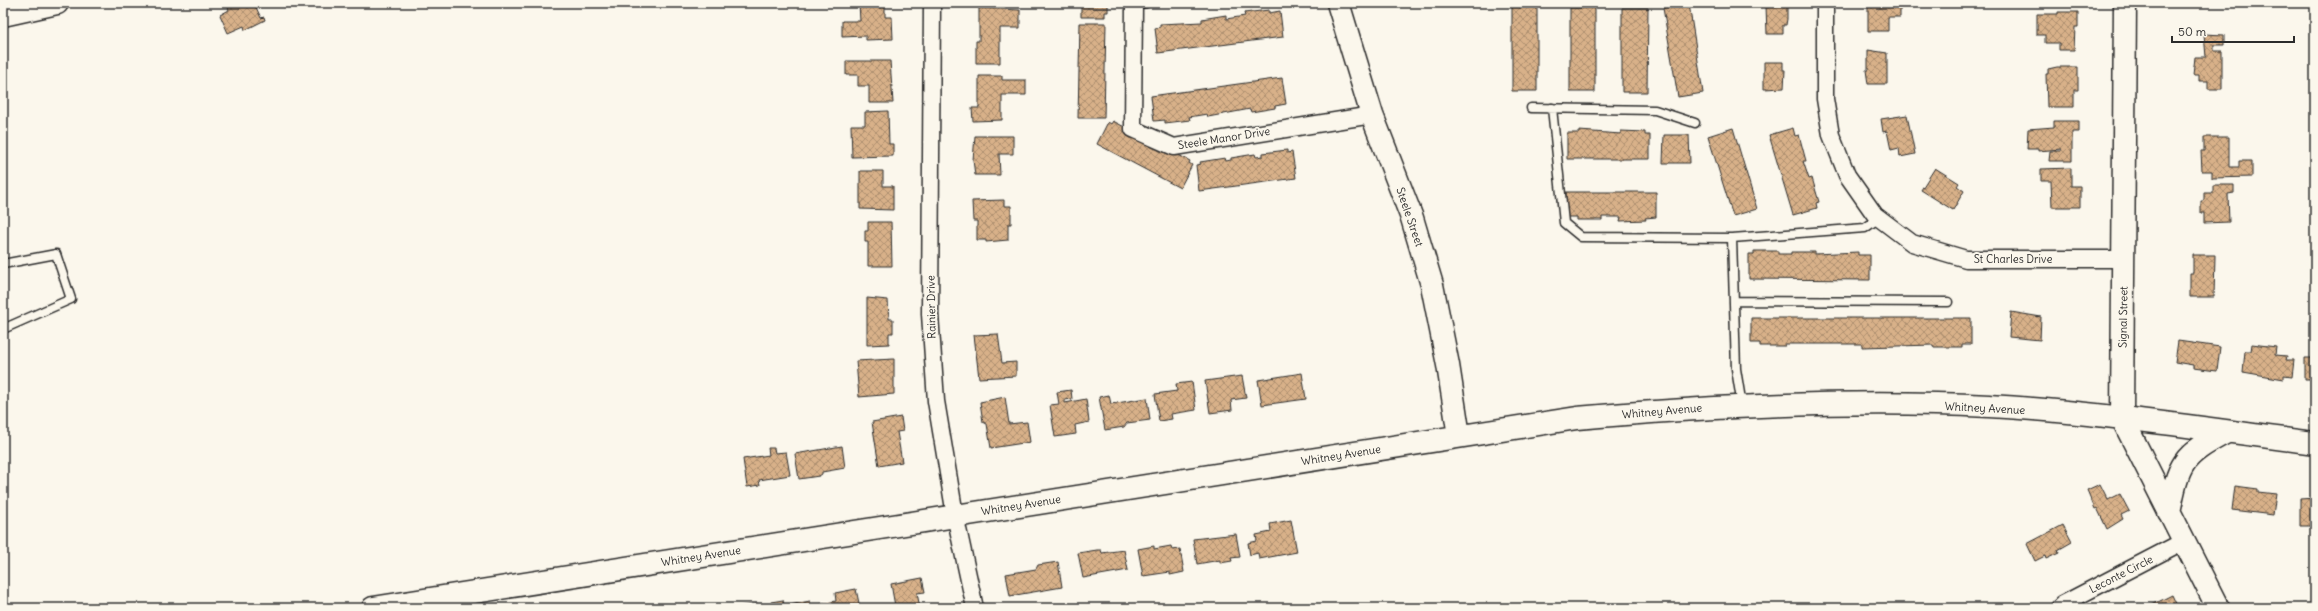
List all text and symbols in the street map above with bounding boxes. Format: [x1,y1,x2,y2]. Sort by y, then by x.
scale bar [2172,18,2294,44]
text: 50 m [2178,24,2207,39]
street label: Steele Manor Drive [1177,124,1271,152]
street label: Steele Street [1393,186,1427,249]
street label: St Charles Drive [1974,252,2052,266]
street label: Rainier Drive [923,275,939,339]
street label: Signal Street [2115,286,2131,348]
street label: Whitney Avenue [1944,399,2026,417]
street label: Whitney Avenue [1621,401,1703,421]
street label: Whitney Avenue [1300,442,1382,468]
street label: Whitney Avenue [980,492,1062,518]
street label: Whitney Avenue [660,543,742,569]
street label: Leconte Circle [2087,552,2155,596]

